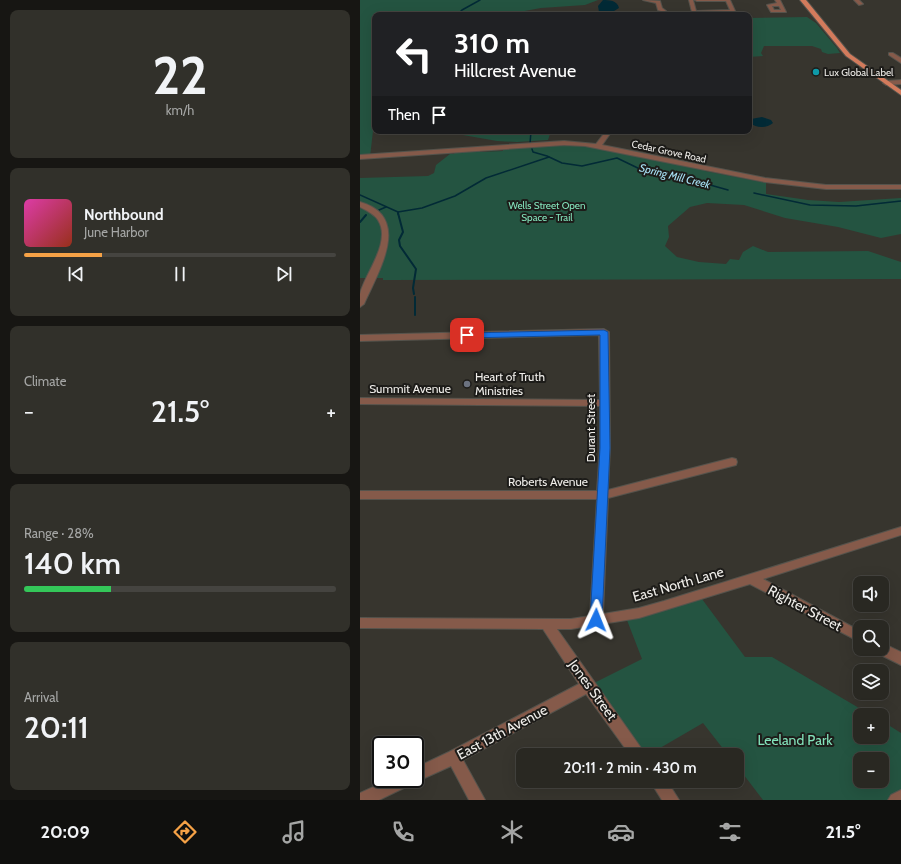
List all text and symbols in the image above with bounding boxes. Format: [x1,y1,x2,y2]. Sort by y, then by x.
text: 310 m [454,26,530,60]
icon: left [388,28,440,80]
text: 22 [152,44,208,107]
text: Hillcrest Avenue [454,60,576,82]
place label: Lux Global Label [824,66,894,79]
marker: Lux Global Label [811,67,821,77]
text: km/h [166,102,194,118]
icon: arrive [428,104,450,126]
text: Then [388,106,420,124]
street label: Cedar Grove Road [630,137,707,166]
water label: Spring Mill Creek [638,160,712,192]
park label: Wells Street Open Space - Trail [508,199,586,224]
text: Northbound [84,206,164,224]
text: June Harbor [84,224,149,240]
icon: previous [65,263,87,285]
icon: pause [169,263,191,285]
icon: next [273,263,295,285]
pin [450,318,484,352]
icon: arrive [456,324,478,346]
place label: Heart of Truth Ministries [475,369,545,398]
text: Climate [24,373,66,389]
marker: Heart of Truth Ministries [462,379,472,389]
street label: Summit Avenue [369,381,451,396]
text: 21.5° [151,393,209,430]
street label: Durant Street [583,394,598,462]
text: − [24,398,34,425]
text: + [326,398,336,425]
street label: Roberts Avenue [508,474,588,489]
text: Range · 28% [24,525,94,541]
text: 140 km [24,545,121,582]
street label: East North Lane [630,562,726,606]
map controls [853,576,889,788]
button: sound [853,576,889,612]
street label: Righter Street [765,581,845,635]
position arrow [575,599,617,641]
button: search [853,620,889,656]
street label: Jones Street [564,655,621,724]
button: layers [853,664,889,700]
text: Arrival [24,689,59,705]
street label: East 13th Avenue [454,701,550,763]
button: + [853,708,889,744]
text: 20:11 [24,709,89,746]
park label: Leeland Park [757,731,833,749]
speed limit sign: 30 [372,736,424,788]
button: − [853,752,889,788]
text: 20:11 · 2 min · 430 m [563,759,697,777]
icon: directions [171,818,199,846]
icon: music [280,818,308,846]
icon: phone [389,818,417,846]
icon: climate [498,818,526,846]
icon: car [607,818,635,846]
icon: filters [716,818,744,846]
text: 20:09 [41,821,90,843]
text: 21.5° [825,821,860,843]

